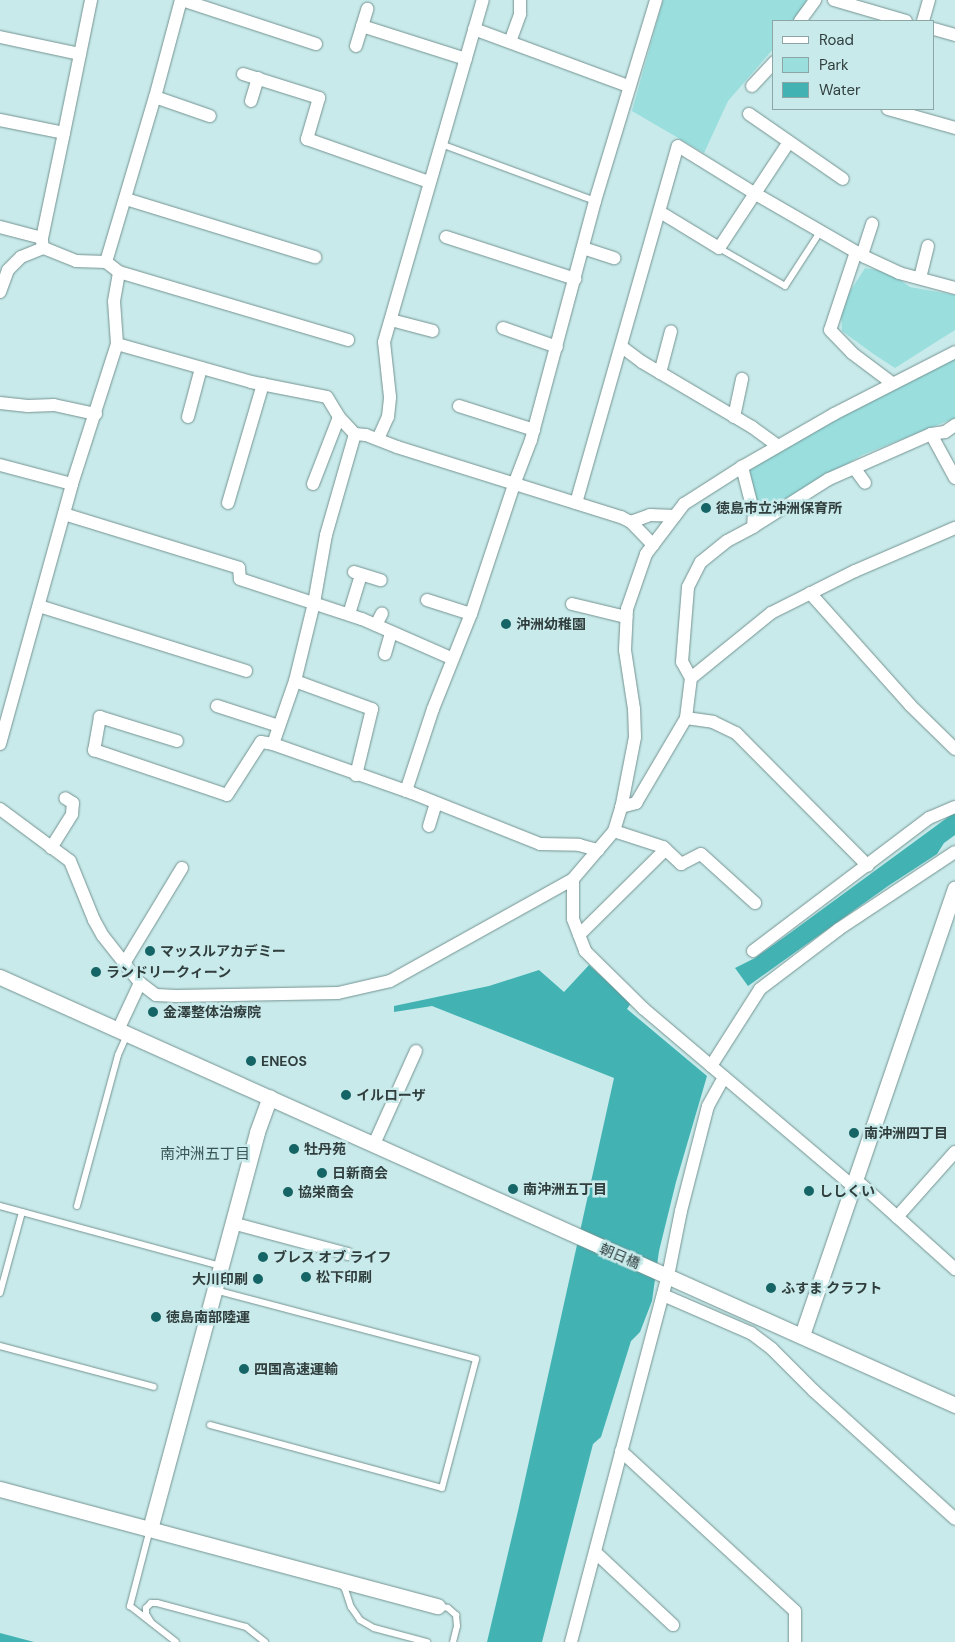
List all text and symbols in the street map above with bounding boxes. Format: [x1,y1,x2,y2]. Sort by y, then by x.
legend [772,20,935,110]
text: Road [819,30,854,50]
text: Park [819,55,849,75]
text: Water [819,80,860,100]
place label: 徳島市立沖洲保育所 [716,500,842,516]
marker: 徳島市立沖洲保育所 [700,502,712,514]
place label: 沖洲幼稚園 [516,616,586,632]
marker: 沖洲幼稚園 [500,618,512,630]
place label: マッスルアカデミー [160,943,286,959]
marker: マッスルアカデミー [144,945,156,957]
place label: ランドリークィーン [106,964,232,980]
marker: ランドリークィーン [90,966,102,978]
place label: 金澤整体治療院 [163,1004,261,1020]
marker: 金澤整体治療院 [147,1006,159,1018]
place label: ENEOS [261,1053,307,1069]
marker: ENEOS [245,1055,257,1067]
place label: イルローザ [356,1087,426,1103]
marker: イルローザ [340,1089,352,1101]
place label: 南沖洲四丁目 [864,1125,948,1141]
marker: 南沖洲四丁目 [848,1127,860,1139]
place label: 牡丹苑 [304,1141,346,1157]
marker: 牡丹苑 [288,1143,300,1155]
district label: 南沖洲五丁目 [160,1146,250,1164]
place label: 日新商会 [332,1165,388,1181]
marker: 日新商会 [316,1167,328,1179]
place label: 南沖洲五丁目 [523,1181,607,1197]
marker: 南沖洲五丁目 [507,1183,519,1195]
place label: ししくい [819,1183,875,1199]
place label: 協栄商会 [298,1184,354,1200]
marker: ししくい [803,1185,815,1197]
marker: 協栄商会 [282,1186,294,1198]
street label: 朝日橋 [597,1240,643,1272]
place label: ブレス オブ ライフ [273,1249,392,1265]
marker: ブレス オブ ライフ [257,1251,269,1263]
place label: 松下印刷 [316,1269,372,1285]
place label: 大川印刷 [192,1271,248,1287]
marker: 松下印刷 [300,1271,312,1283]
marker: 大川印刷 [252,1273,264,1285]
place label: ふすま クラフト [781,1280,882,1296]
marker: ふすま クラフト [765,1282,777,1294]
place label: 徳島南部陸運 [166,1309,250,1325]
marker: 徳島南部陸運 [150,1311,162,1323]
place label: 四国高速運輸 [254,1361,338,1377]
marker: 四国高速運輸 [238,1363,250,1375]

